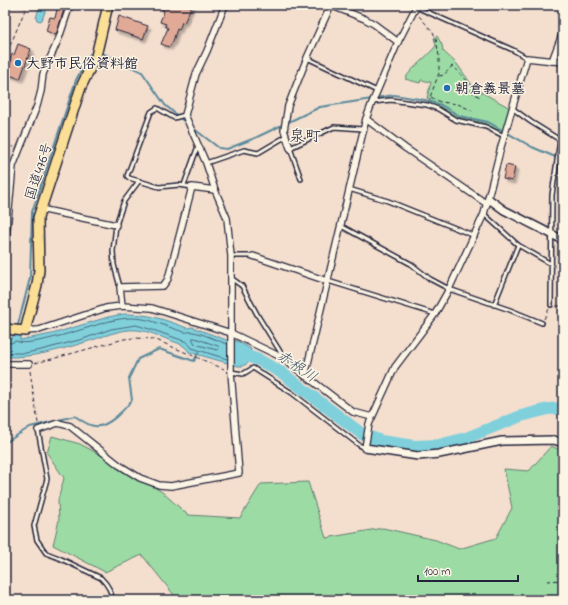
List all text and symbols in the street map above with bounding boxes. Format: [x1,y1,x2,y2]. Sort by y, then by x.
place label: 大野市民俗資料館 [26,54,138,75]
marker: 大野市民俗資料館 [13,58,23,68]
place label: 朝倉義景墓 [455,79,525,100]
marker: 朝倉義景墓 [442,83,452,93]
district label: 泉町 [289,125,321,149]
street label: 国道476号 [20,140,59,203]
water label: 赤根川 [272,345,321,389]
scale bar [418,557,518,583]
text: 100 m [424,563,451,581]

